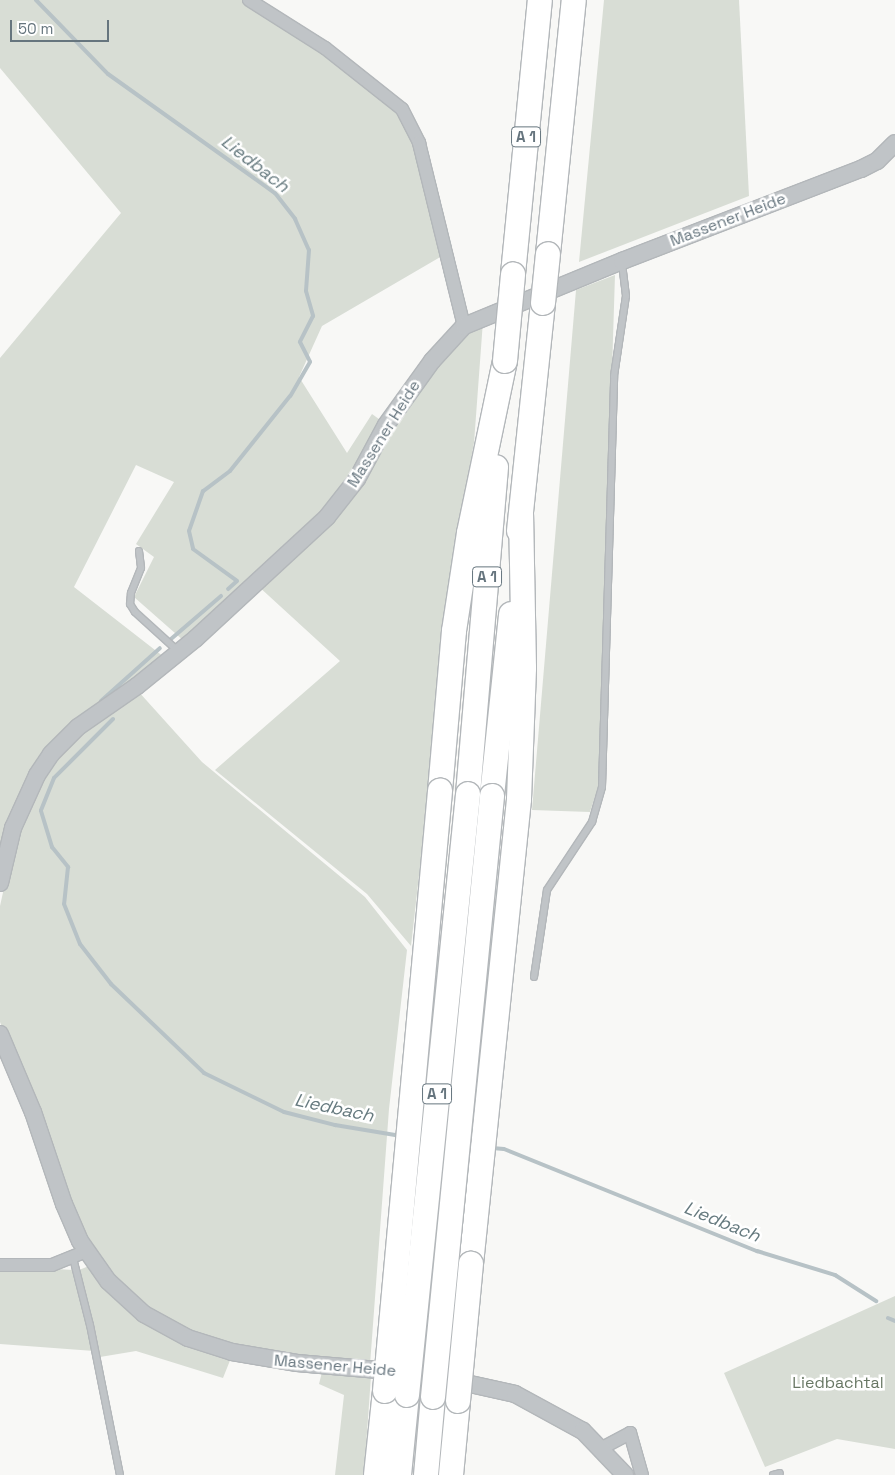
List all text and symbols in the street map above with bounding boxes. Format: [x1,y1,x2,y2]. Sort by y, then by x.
scale bar [12,10,111,42]
text: 50 m [18,19,53,38]
road number: A 1 [510,124,542,150]
water label: Liedbach [217,131,293,197]
street label: Massener Heide [667,189,789,251]
street label: Massener Heide [343,377,425,491]
road number: A 1 [471,564,503,590]
road number: A 1 [421,1082,453,1106]
water label: Liedbach [293,1089,375,1127]
water label: Liedbach [681,1197,763,1247]
street label: Massener Heide [273,1351,397,1381]
park label: Liedbachtal [792,1373,884,1393]

